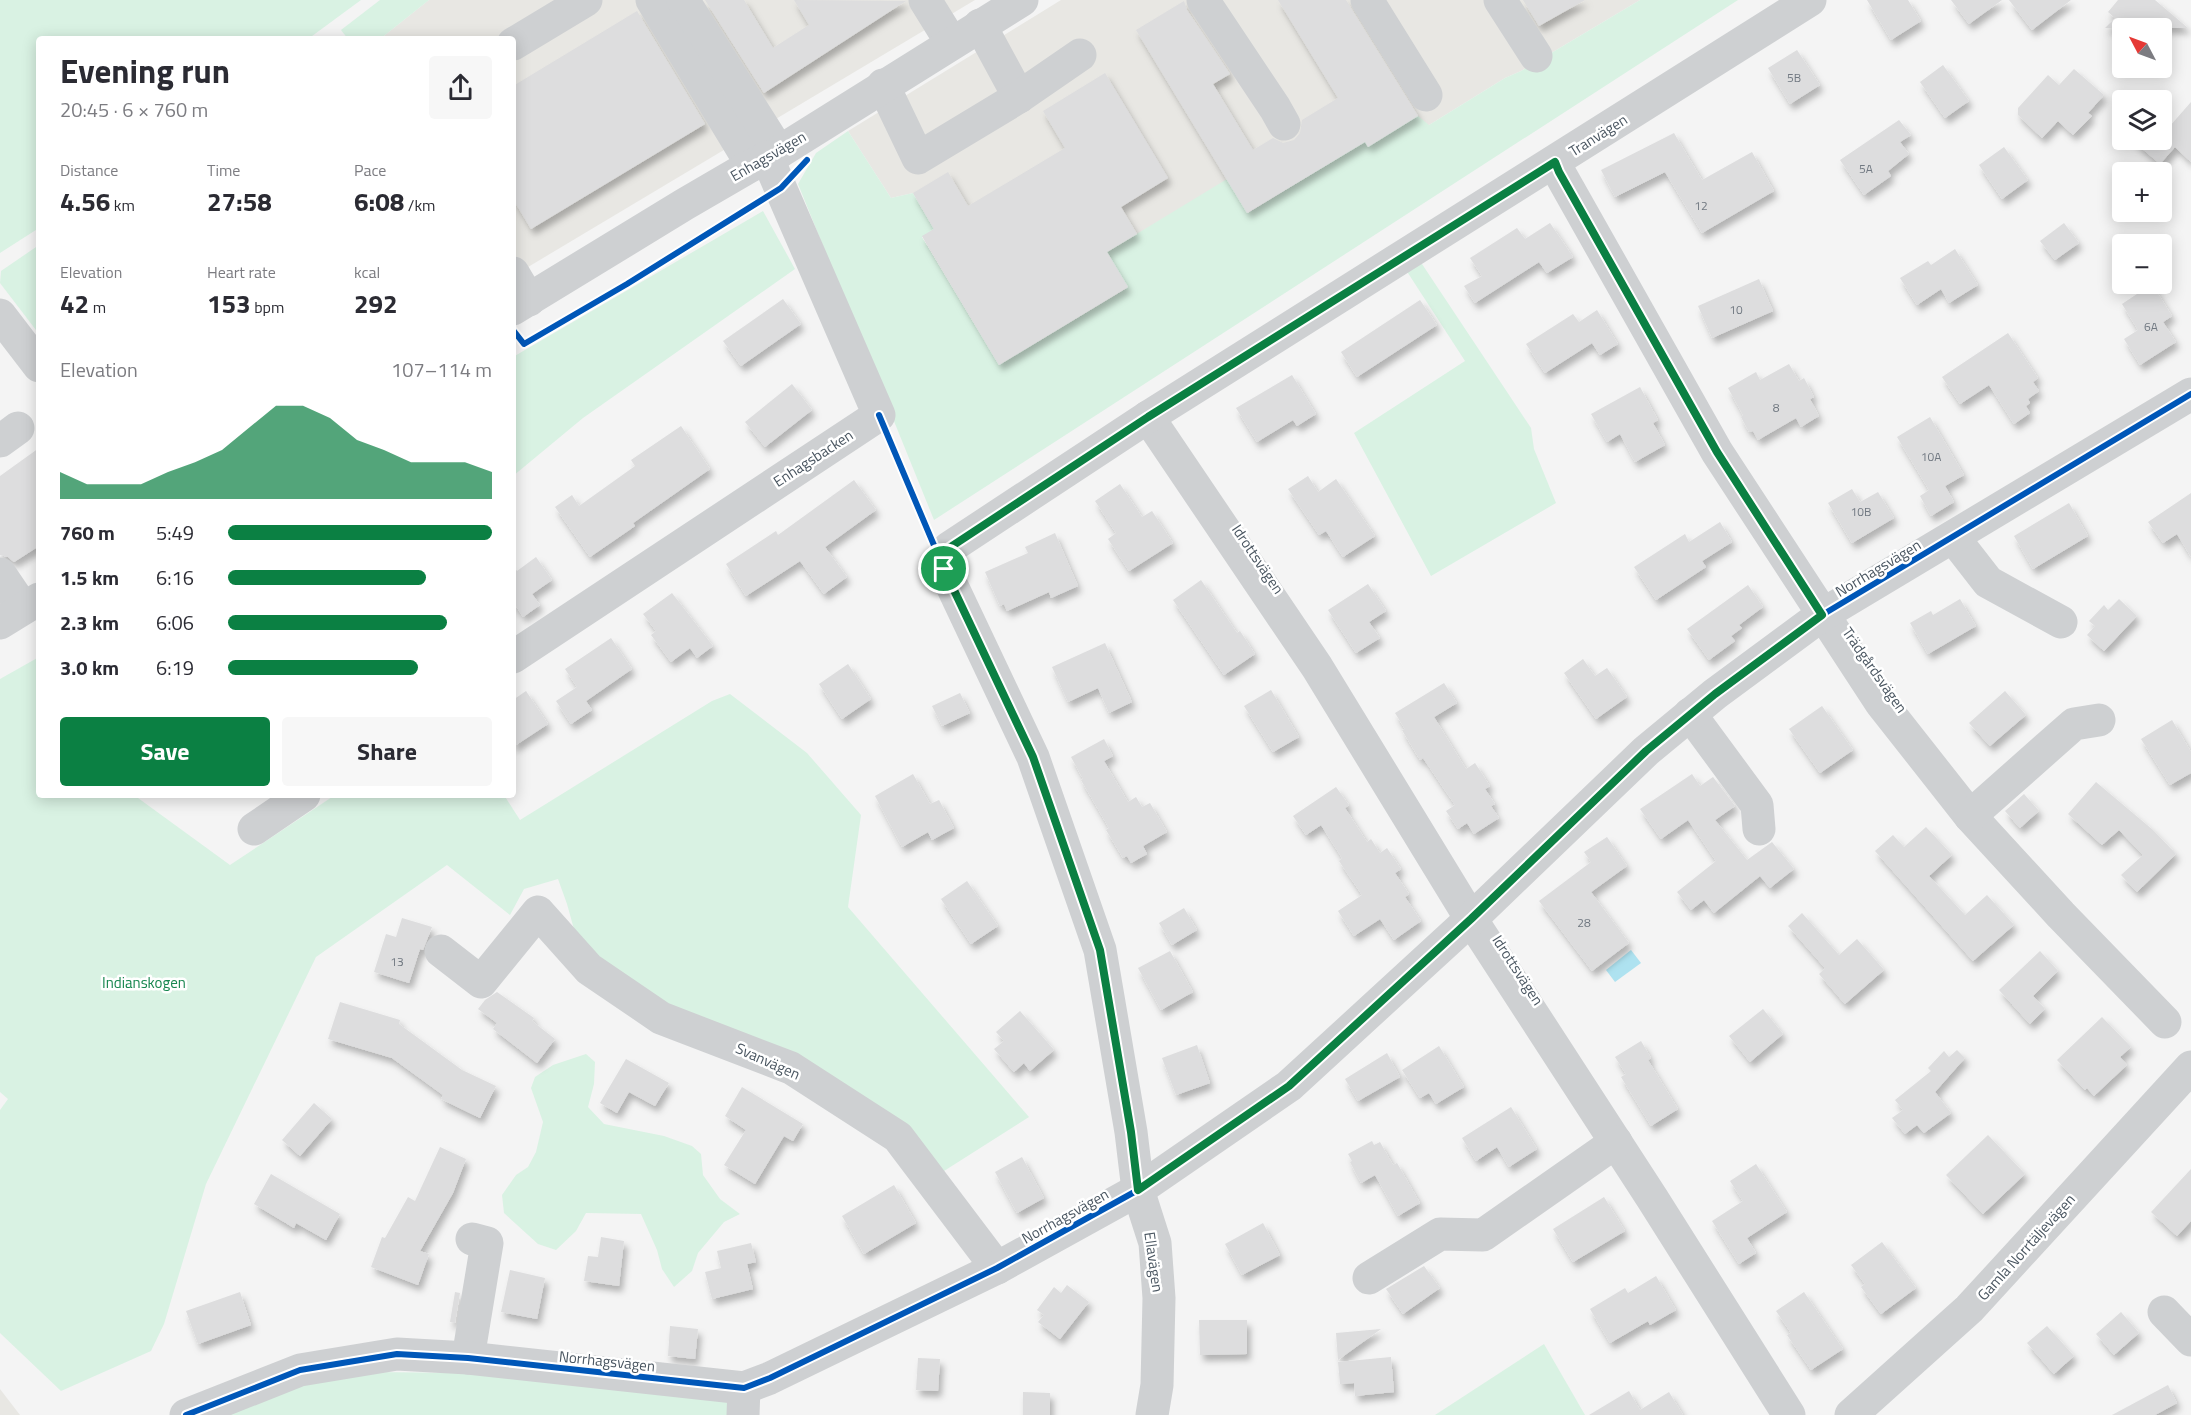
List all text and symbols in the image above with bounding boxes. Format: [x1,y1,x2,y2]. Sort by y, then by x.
north arrow [2112,18,2172,78]
map controls [2112,18,2172,294]
text: Evening run [60,46,230,96]
button: share [429,56,492,119]
house number: 5B [1787,68,1801,87]
button: layers [2112,90,2172,150]
text: 20:45 · 6 × 760 m [60,94,208,125]
street label: Tranvägen [1564,108,1632,162]
street label: Enhagsvägen [726,125,810,187]
text: Distance [60,158,118,182]
text: Time [207,158,240,182]
text: Pace [354,158,386,182]
house number: 5A [1859,159,1873,178]
button: + [2112,162,2172,222]
text: 4.56 [60,182,110,221]
text: 27:58 [207,182,272,221]
text: 6:08 [354,182,404,221]
text: km [110,193,135,217]
text: /km [404,193,436,217]
house number: 12 [1694,196,1708,215]
button: − [2112,234,2172,294]
text: Elevation [60,260,122,284]
text: Heart rate [207,260,276,284]
text: kcal [354,260,380,284]
text: 42 [60,284,89,323]
text: 153 [207,284,251,323]
text: 292 [354,284,398,323]
text: m [89,295,106,319]
text: bpm [251,295,284,319]
house number: 10 [1729,300,1743,319]
house number: 6A [2144,317,2158,336]
text: Elevation [60,354,138,385]
text: 107–114 m [391,354,492,385]
house number: 8 [1773,398,1780,417]
street label: Enhagsbacken [769,424,857,492]
house number: 10A [1921,447,1941,466]
house number: 10B [1851,502,1871,521]
text: 760 m [60,517,115,548]
text: 5:49 [156,517,194,548]
street label: Idrottsvägen [1226,519,1290,599]
street label: Norrhagsvägen [1831,533,1925,603]
pin [918,543,969,594]
icon: arrive [927,552,960,585]
text: 1.5 km [60,562,119,593]
text: 6:16 [156,562,194,593]
text: 2.3 km [60,607,119,638]
text: 6:06 [156,607,194,638]
street label: Trädgårdsvägen [1837,622,1913,718]
text: 3.0 km [60,652,119,683]
text: 6:19 [156,652,194,683]
button: Save [60,717,270,786]
button: Share [282,717,492,786]
house number: 28 [1577,913,1591,932]
street label: Idrottsvägen [1487,930,1549,1010]
house number: 13 [390,952,404,971]
park label: Indianskogen [102,971,186,994]
street label: Svanvägen [732,1037,804,1085]
street label: Norrhagsvägen [1017,1183,1113,1249]
street label: Gamla Norrtäljevägen [1972,1188,2080,1306]
street label: Ellavägen [1138,1230,1170,1294]
street label: Norrhagsvägen [558,1345,656,1377]

